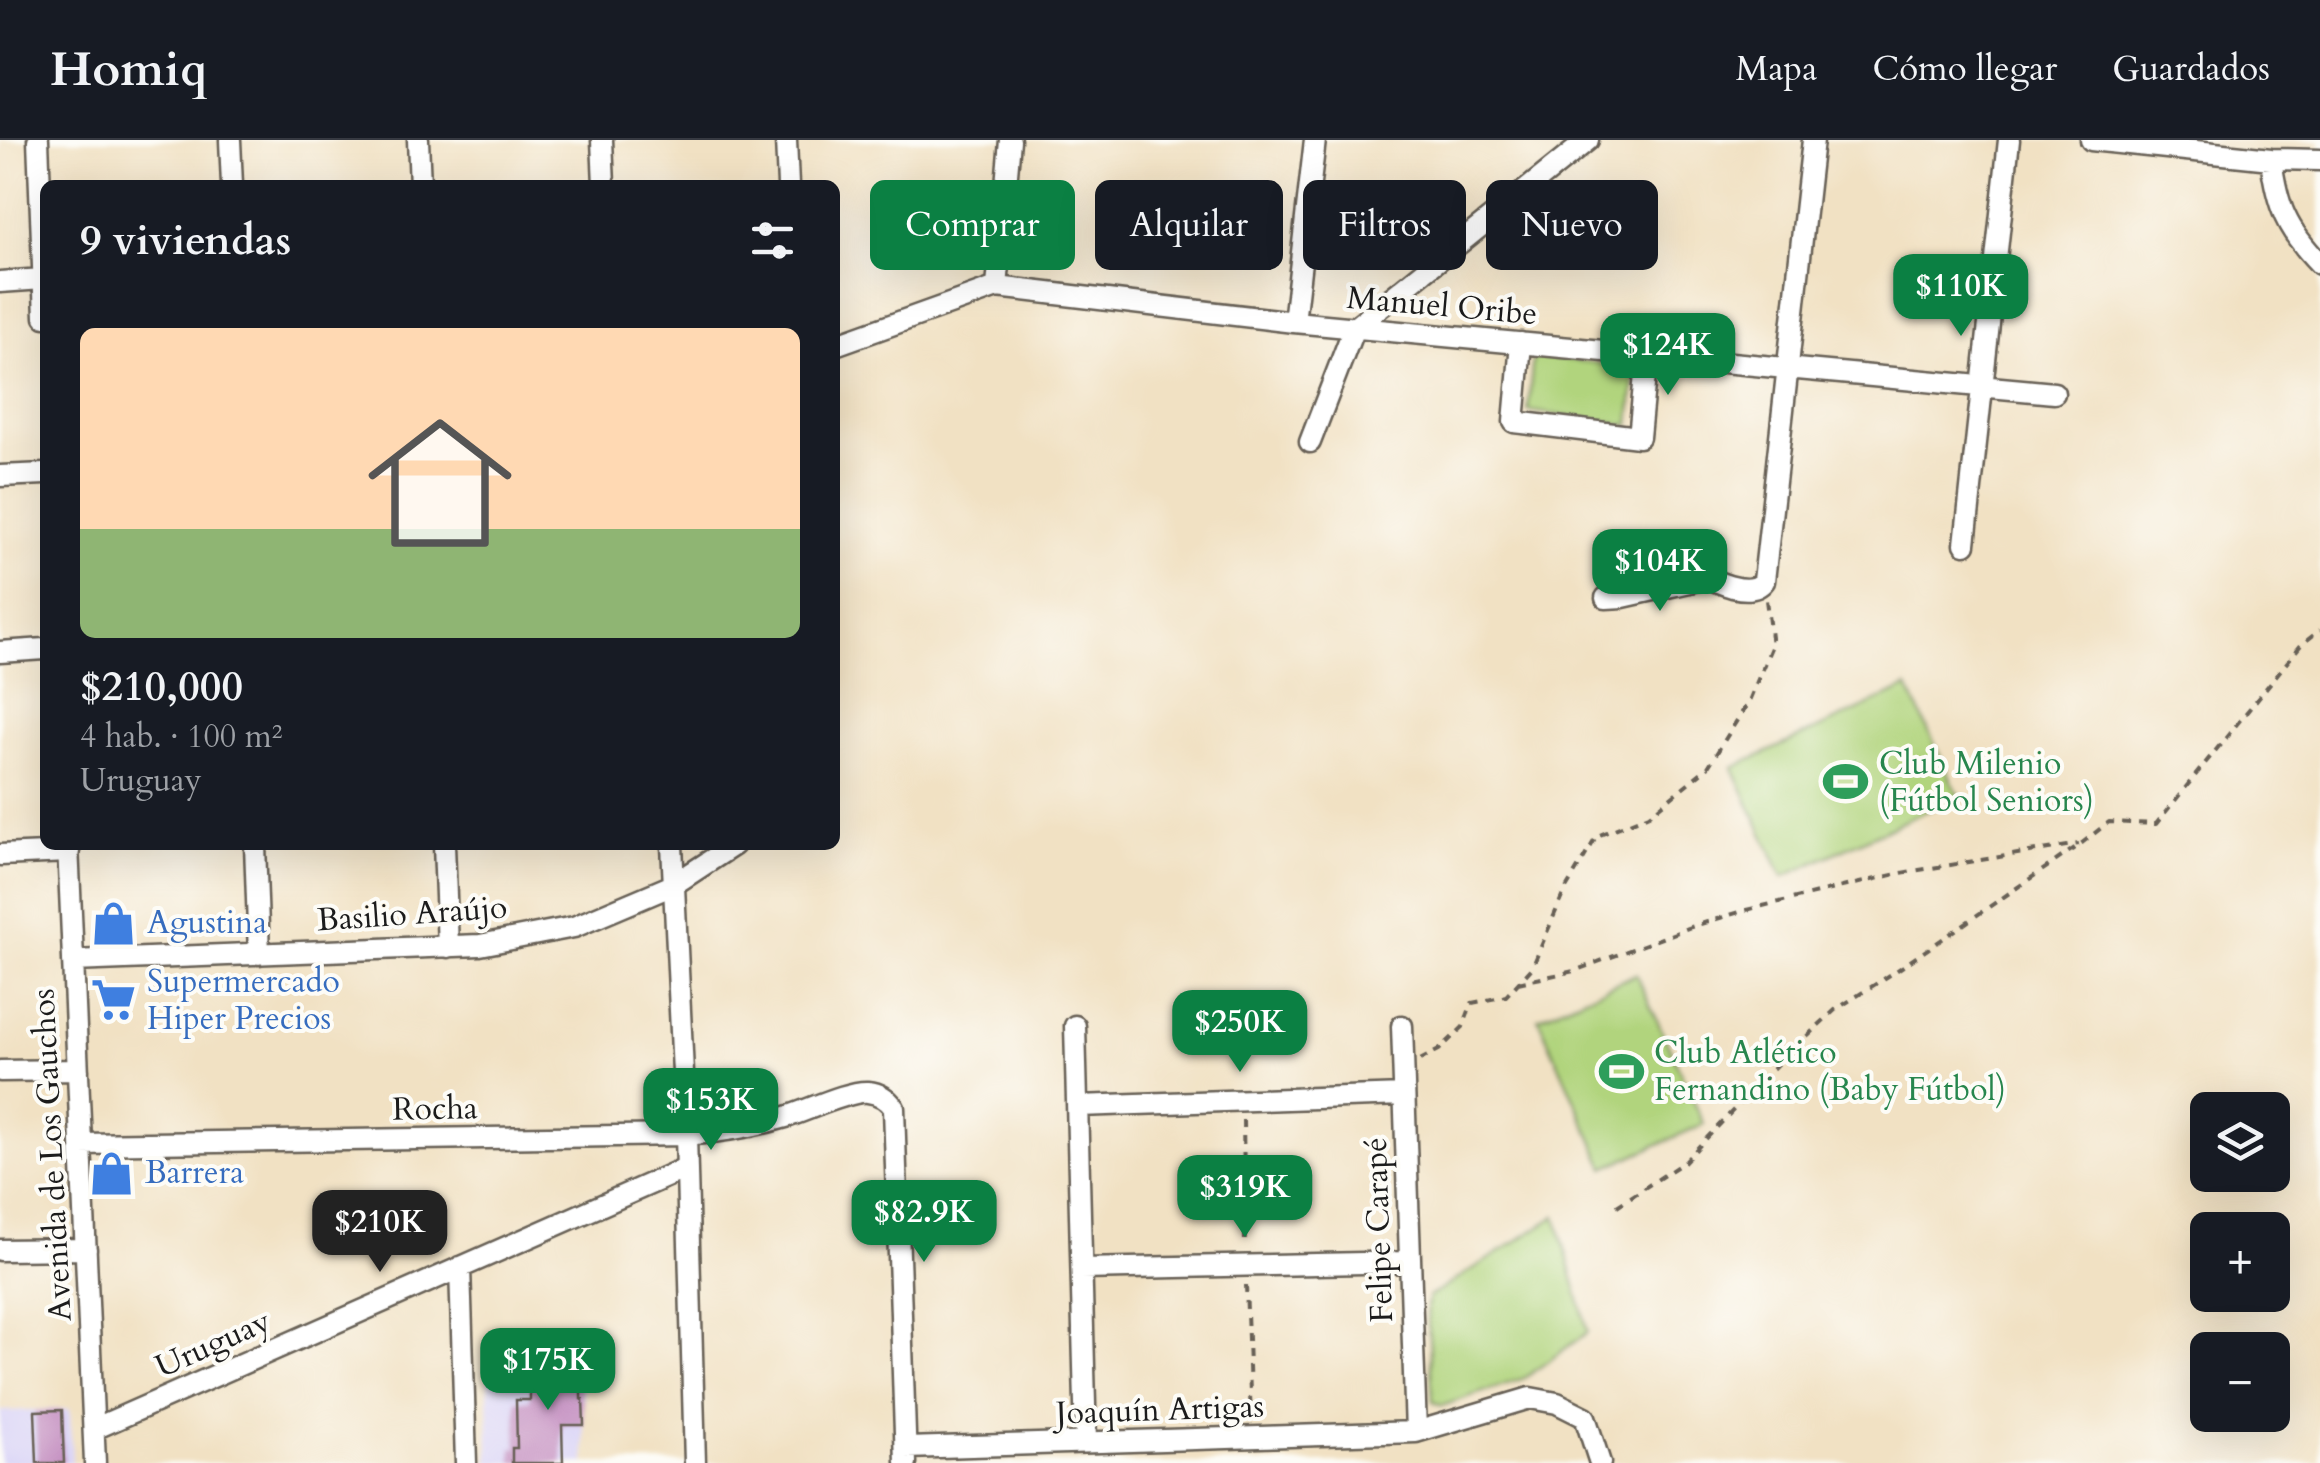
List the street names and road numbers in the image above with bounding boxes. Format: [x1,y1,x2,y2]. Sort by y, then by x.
street label: Manuel Oribe [1345,276,1539,336]
street label: Basilio Araújo [315,885,509,943]
street label: Avenida de Los Gauchos [21,988,83,1322]
street label: Rocha [392,1086,478,1132]
street label: Felipe Carapé [1354,1137,1404,1323]
street label: Uruguay [149,1299,278,1389]
street label: Joaquín Artigas [1051,1384,1265,1436]

